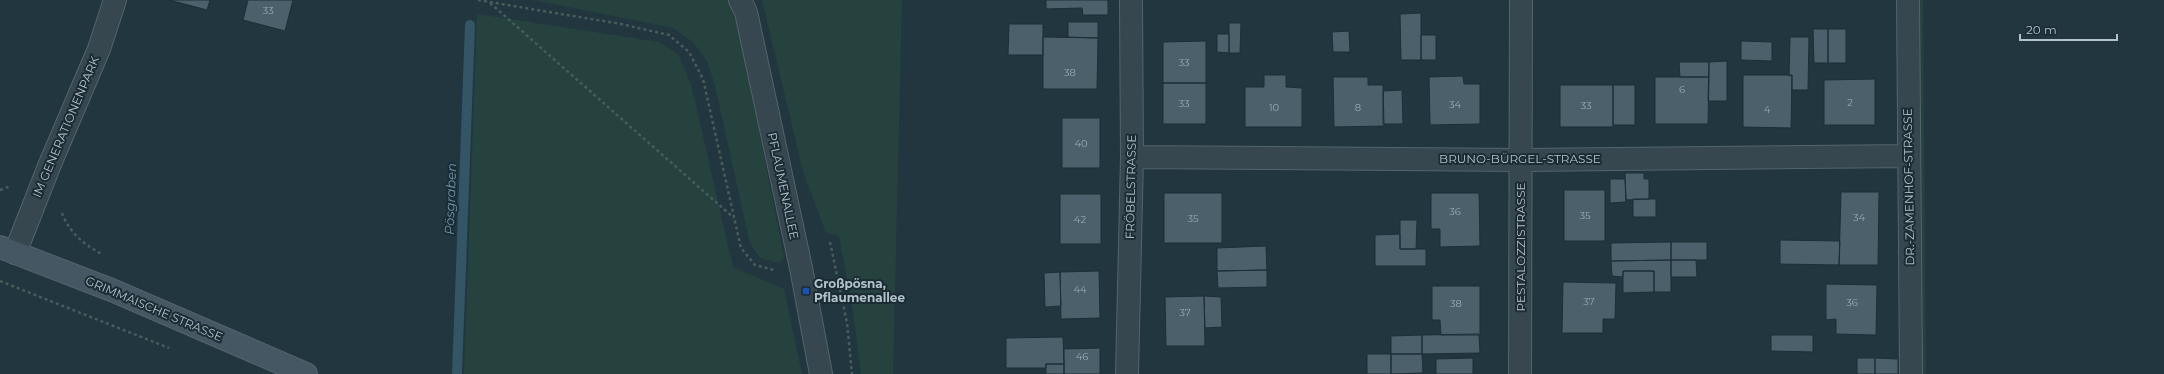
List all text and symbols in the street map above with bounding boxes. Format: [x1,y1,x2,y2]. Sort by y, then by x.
house number: 33 [262,4,274,17]
scale bar [2020,16,2117,42]
text: 20 m [2026,22,2057,37]
street label: IM GENERATIONENPARK [29,53,102,200]
house number: 33 [1178,56,1190,69]
house number: 38 [1064,66,1076,79]
house number: 6 [1679,83,1685,96]
house number: 2 [1847,96,1853,109]
house number: 33 [1178,97,1190,110]
house number: 34 [1449,98,1462,111]
house number: 33 [1580,99,1592,112]
house number: 10 [1269,101,1279,114]
house number: 8 [1355,101,1361,114]
house number: 4 [1764,103,1771,116]
street label: DR.-ZAMENHOF-STRASSE [1900,108,1917,266]
street label: PFLAUMENALLEE [765,131,802,241]
street label: FRÖBELSTRASSE [1122,135,1139,239]
house number: 40 [1074,137,1088,150]
street label: BRUNO-BÜRGEL-STRASSE [1439,151,1601,166]
water label: Pösgraben [441,163,459,235]
street label: PESTALOZZISTRASSE [1513,182,1528,312]
house number: 36 [1449,205,1461,218]
house number: 35 [1579,209,1591,222]
house number: 34 [1853,211,1866,224]
house number: 35 [1187,212,1199,225]
house number: 42 [1074,213,1086,226]
street label: GRIMMAISCHE STRASSE [83,273,225,344]
place label: Großpösna, Pflaumenallee [814,276,905,305]
house number: 44 [1073,283,1087,296]
marker: Großpösna, Pflaumenallee [801,286,811,296]
house number: 37 [1583,295,1595,308]
house number: 36 [1846,296,1858,309]
house number: 38 [1450,297,1462,310]
house number: 37 [1179,306,1191,319]
house number: 46 [1076,350,1088,363]

